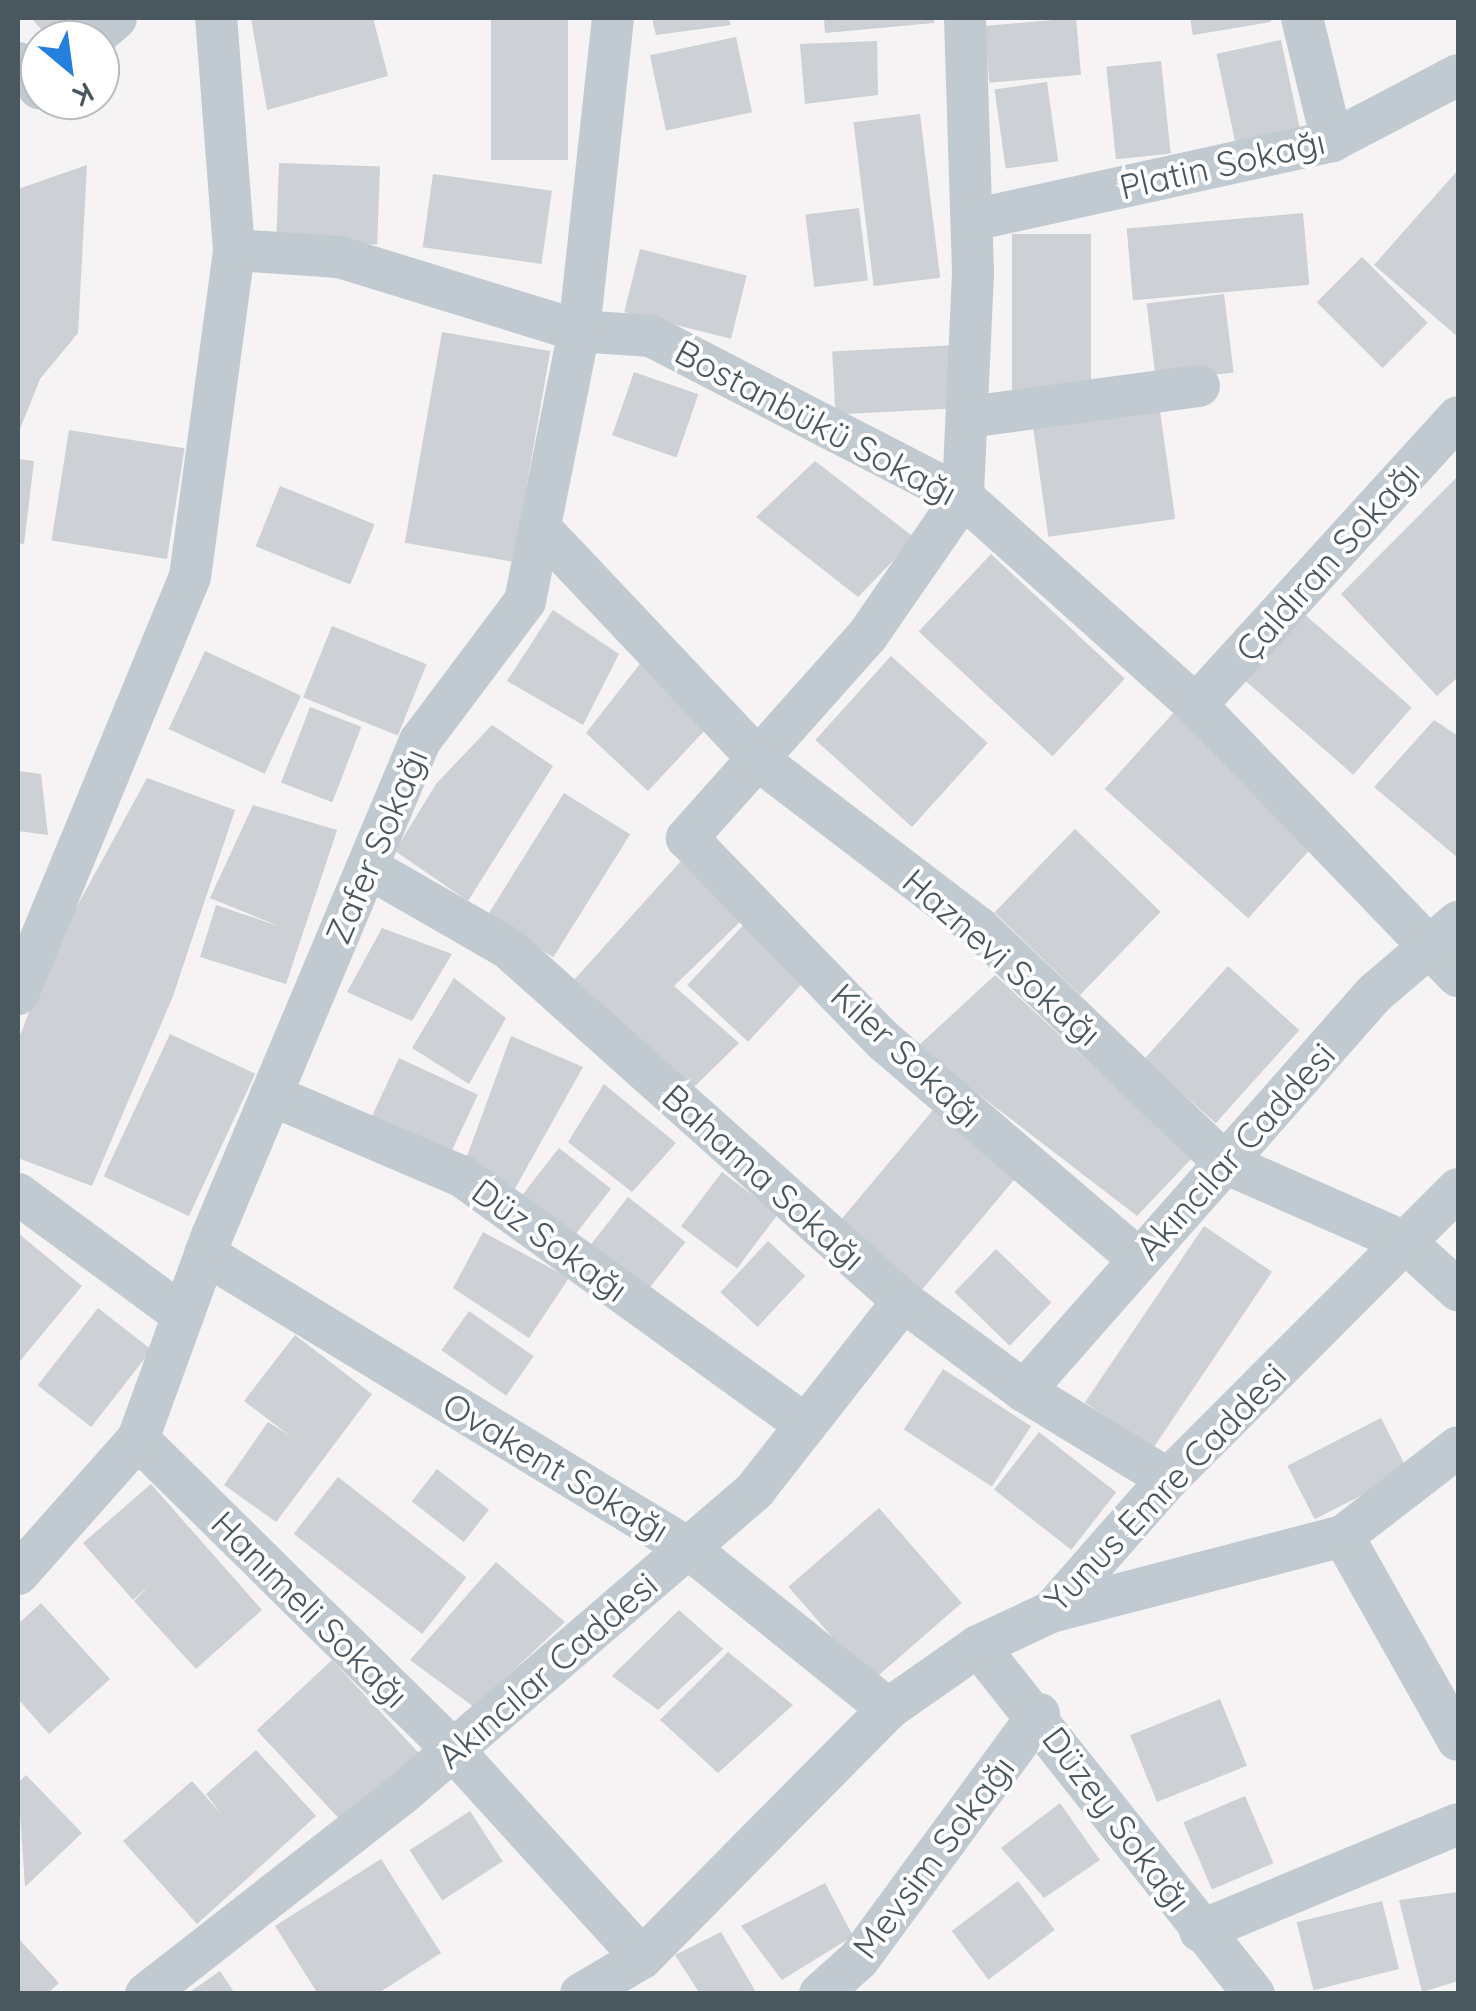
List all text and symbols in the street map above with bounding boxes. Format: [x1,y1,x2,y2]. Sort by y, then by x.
north arrow [20,20,120,120]
text: K [67,75,100,115]
street label: Platin Sokağı [1115,120,1329,208]
street label: Bostanbükü Sokağı [668,330,964,514]
street label: Çaldıran Sokağı [1226,452,1428,670]
street label: Zafer Sokağı [316,742,436,950]
street label: Haznevi Sokağı [894,860,1110,1054]
street label: Kiler Sokağı [823,974,991,1136]
street label: Akıncılar Caddesi [1127,1034,1343,1268]
street label: Bahama Sokağı [654,1075,874,1279]
street label: Düz Sokağı [464,1170,636,1310]
street label: Yunus Emre Caddesi [1036,1354,1294,1620]
street label: Ovakent Sokağı [436,1383,676,1551]
street label: Hanımeli Sokağı [203,1502,417,1716]
street label: Akıncılar Caddesi [429,1563,665,1777]
street label: Düzey Sokağı [1034,1718,1200,1920]
street label: Mevsim Sokağı [843,1748,1023,1966]

